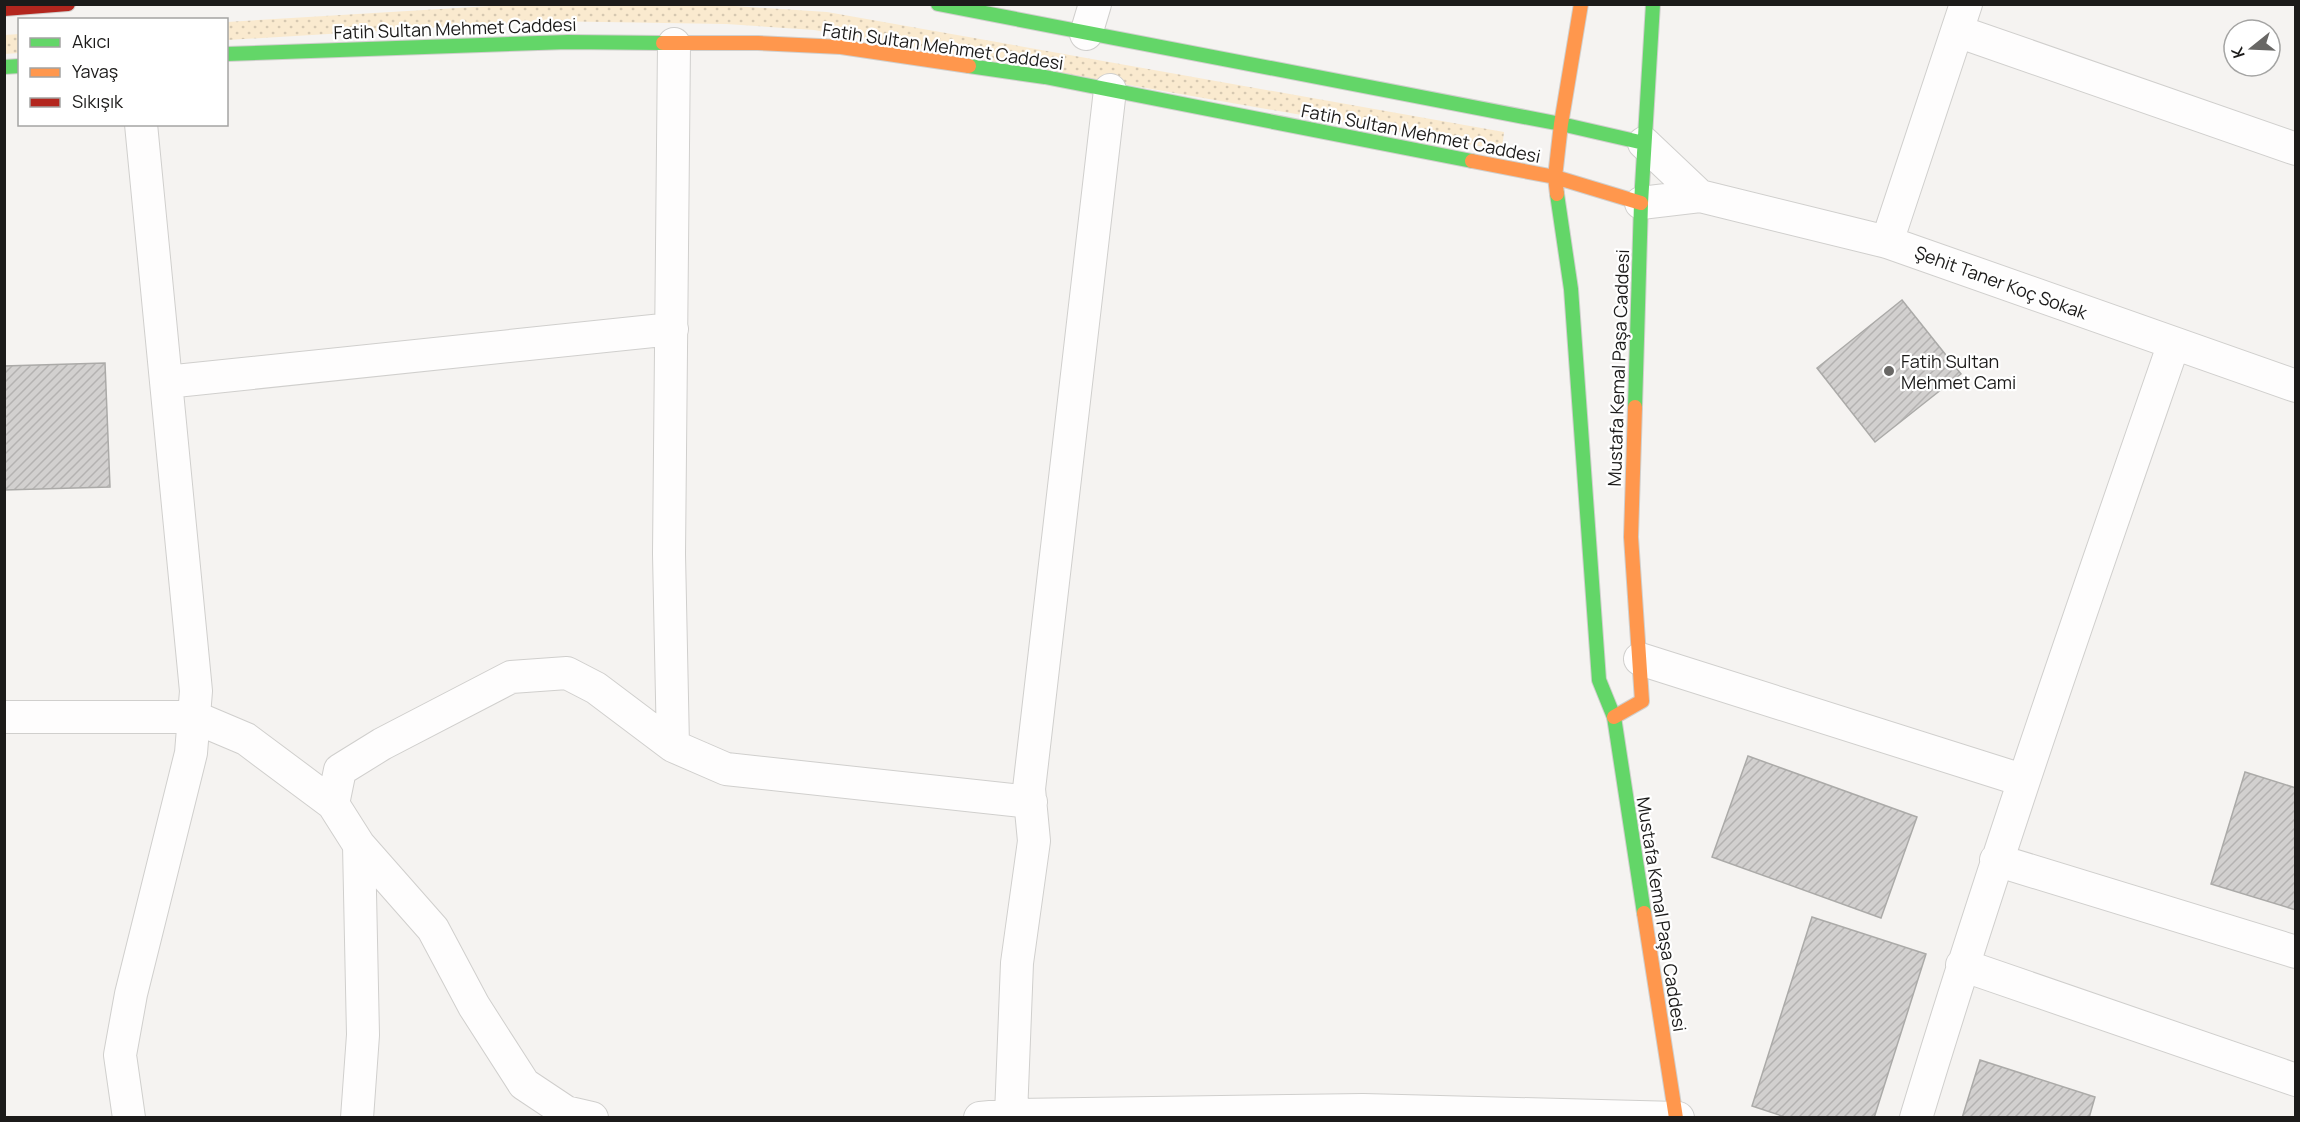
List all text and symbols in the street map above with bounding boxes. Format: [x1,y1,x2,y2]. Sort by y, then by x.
street label: Fatih Sultan Mehmet Caddesi [333,12,577,44]
street label: Fatih Sultan Mehmet Caddesi [821,17,1065,75]
legend [18,18,228,126]
north arrow [2222,18,2282,78]
text: Akıcı [72,29,110,53]
text: K [2225,44,2250,61]
text: Yavaş [72,59,118,83]
text: Sıkışık [72,89,124,113]
street label: Fatih Sultan Mehmet Caddesi [1299,98,1543,168]
street label: Şehit Taner Koç Sokak [1911,240,2092,325]
street label: Mustafa Kemal Paşa Caddesi [1602,249,1634,487]
place label: Fatih Sultan Mehmet Cami [1901,349,2016,394]
marker: Fatih Sultan Mehmet Cami [1882,364,1896,378]
street label: Mustafa Kemal Paşa Caddesi [1632,795,1692,1033]

